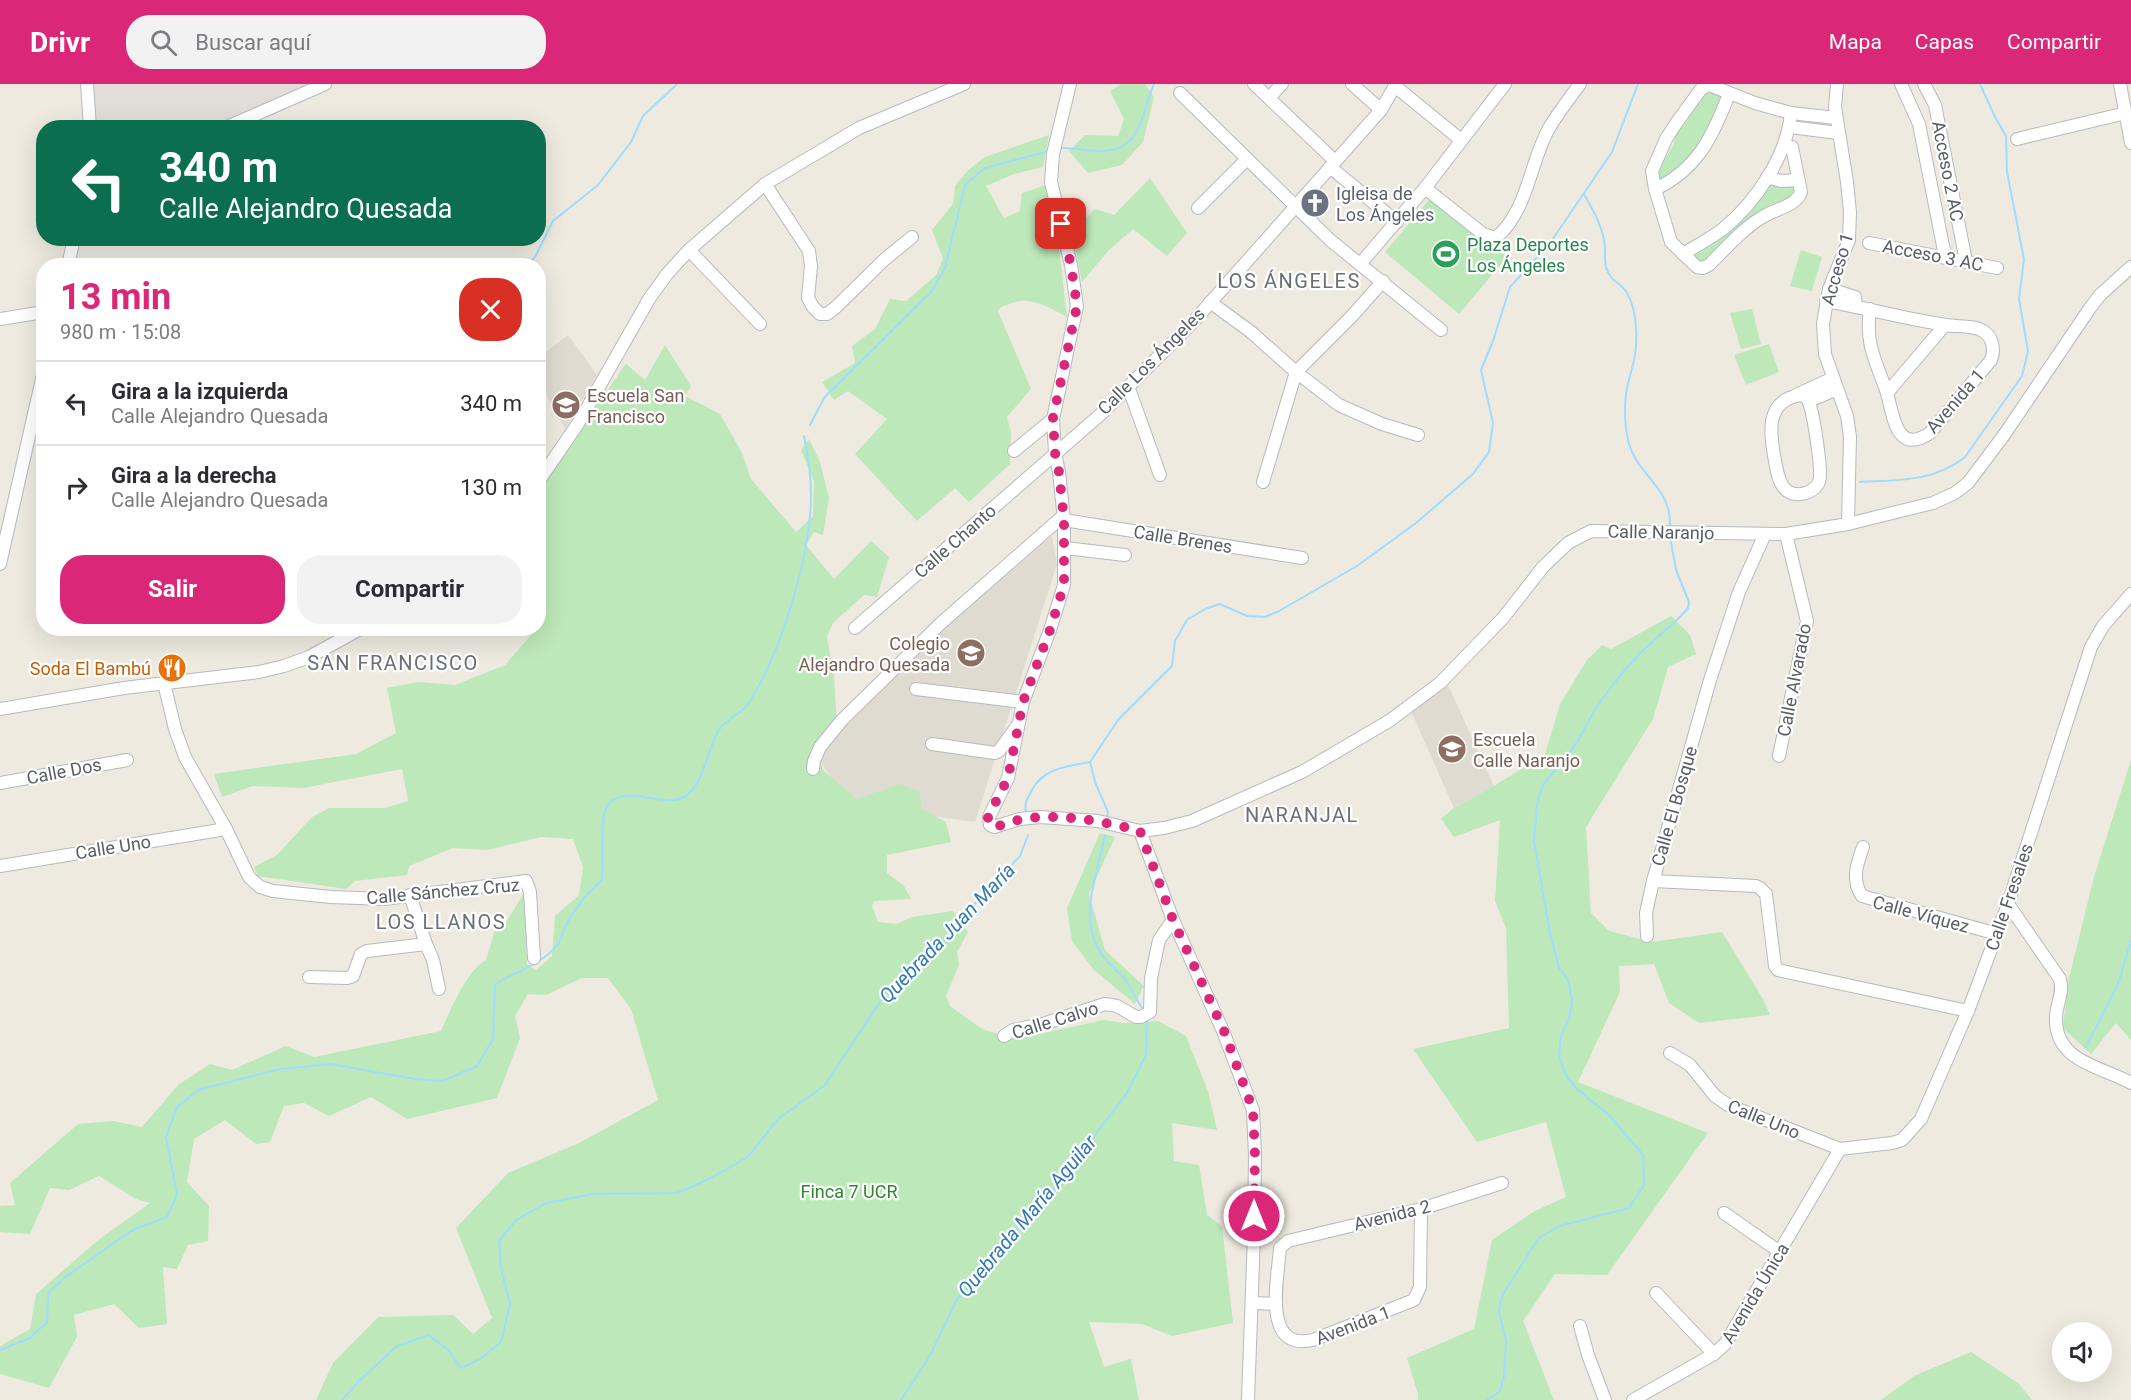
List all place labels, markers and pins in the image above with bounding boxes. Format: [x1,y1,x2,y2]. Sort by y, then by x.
place label: Igleisa de Los Ángeles [1336,183,1434,225]
church icon: Igleisa de Los Ángeles [1299,187,1331,219]
pin [1035,198,1086,249]
place label: Plaza Deportes Los Ángeles [1467,234,1589,276]
sports icon: Plaza Deportes Los Ángeles [1430,238,1462,270]
place label: Escuela San Francisco [587,385,684,427]
school or university icon: Escuela San Francisco [550,389,582,421]
place label: Colegio Alejandro Quesada [799,633,950,675]
school or university icon: Colegio Alejandro Quesada [955,637,987,669]
restaurant icon: Soda El Bambú [156,652,188,684]
place label: Soda El Bambú [30,658,151,679]
place label: Escuela Calle Naranjo [1473,729,1580,771]
school or university icon: Escuela Calle Naranjo [1436,733,1468,765]

